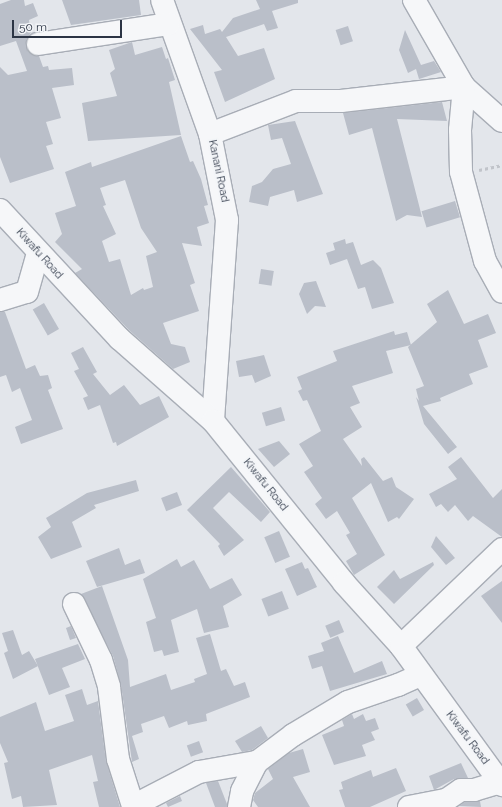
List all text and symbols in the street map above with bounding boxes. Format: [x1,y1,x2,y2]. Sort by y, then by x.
scale bar [14,12,124,38]
text: 50 m [19,20,47,34]
street label: Kanani Road [205,139,231,203]
street label: Kiwafu Road [13,226,65,282]
street label: Kiwafu Road [240,456,290,514]
street label: Kiwafu Road [443,709,491,767]

